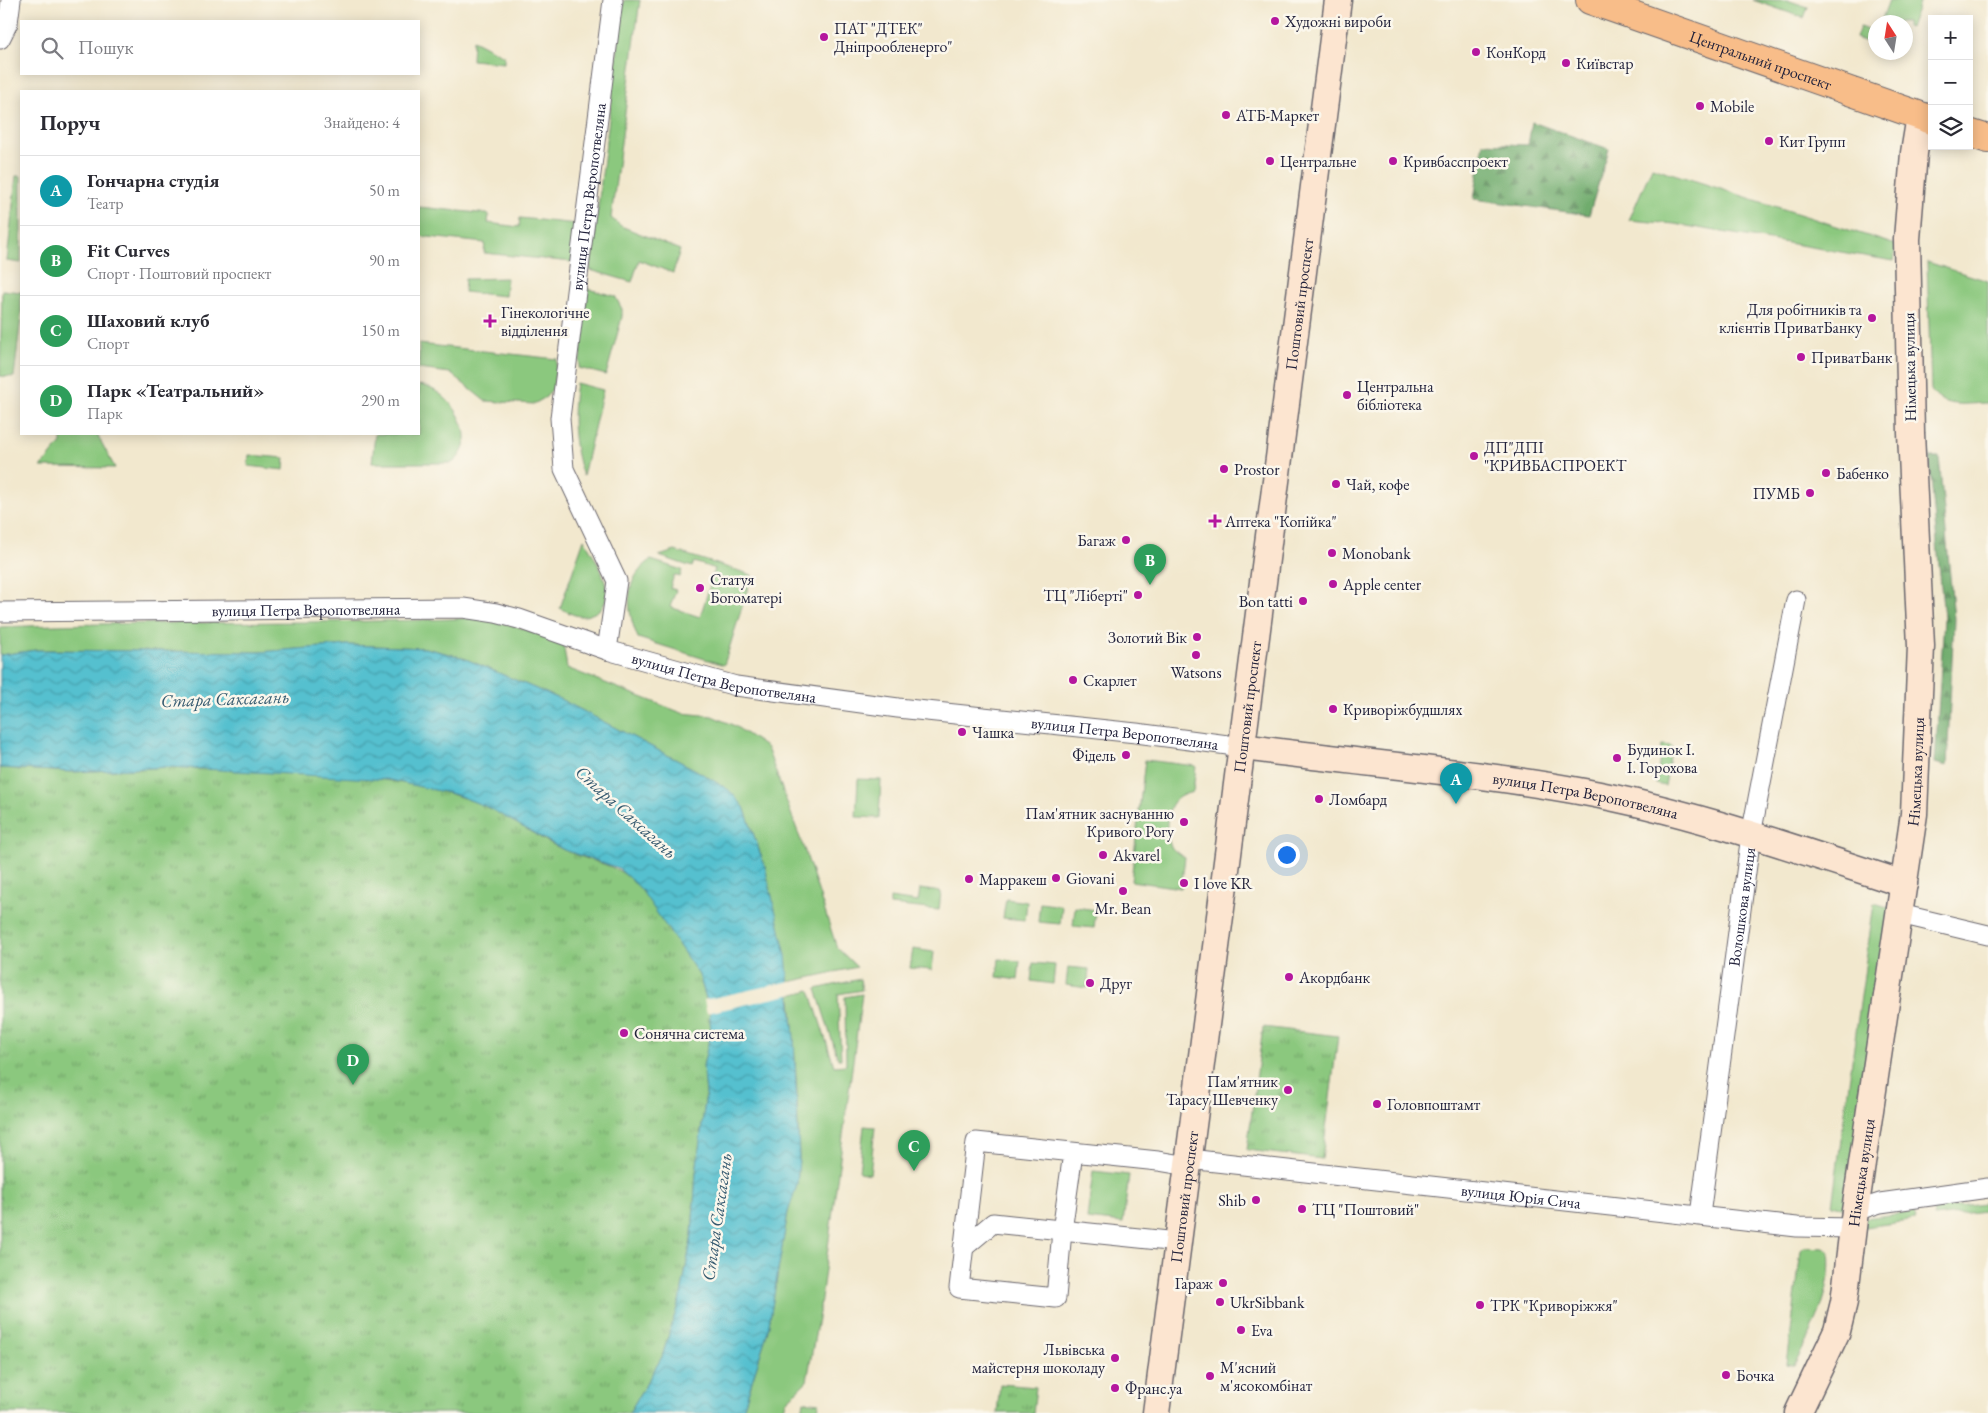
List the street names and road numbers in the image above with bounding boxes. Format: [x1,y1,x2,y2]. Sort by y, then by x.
street label: Центральний проспект [1687,26,1835,95]
street label: вулиця Петра Веропотвеляна [566,101,611,292]
street label: Поштовий проспект [1280,237,1318,371]
street label: Німецька вулиця [1898,312,1921,422]
street label: вулиця Петра Веропотвеляна [212,599,401,621]
street label: Поштовий проспект [1229,639,1266,774]
street label: вулиця Петра Веропотвеляна [629,647,818,708]
street label: вулиця Петра Веропотвеляна [1030,712,1220,755]
street label: Німецька вулиця [1902,717,1929,828]
street label: вулиця Петра Веропотвеляна [1491,768,1681,824]
street label: Волошкова вулиця [1723,846,1760,968]
street label: Німецька вулиця [1843,1117,1880,1228]
street label: Поштовий проспект [1165,1129,1203,1264]
street label: вулиця Юрія Сича [1460,1179,1582,1214]

